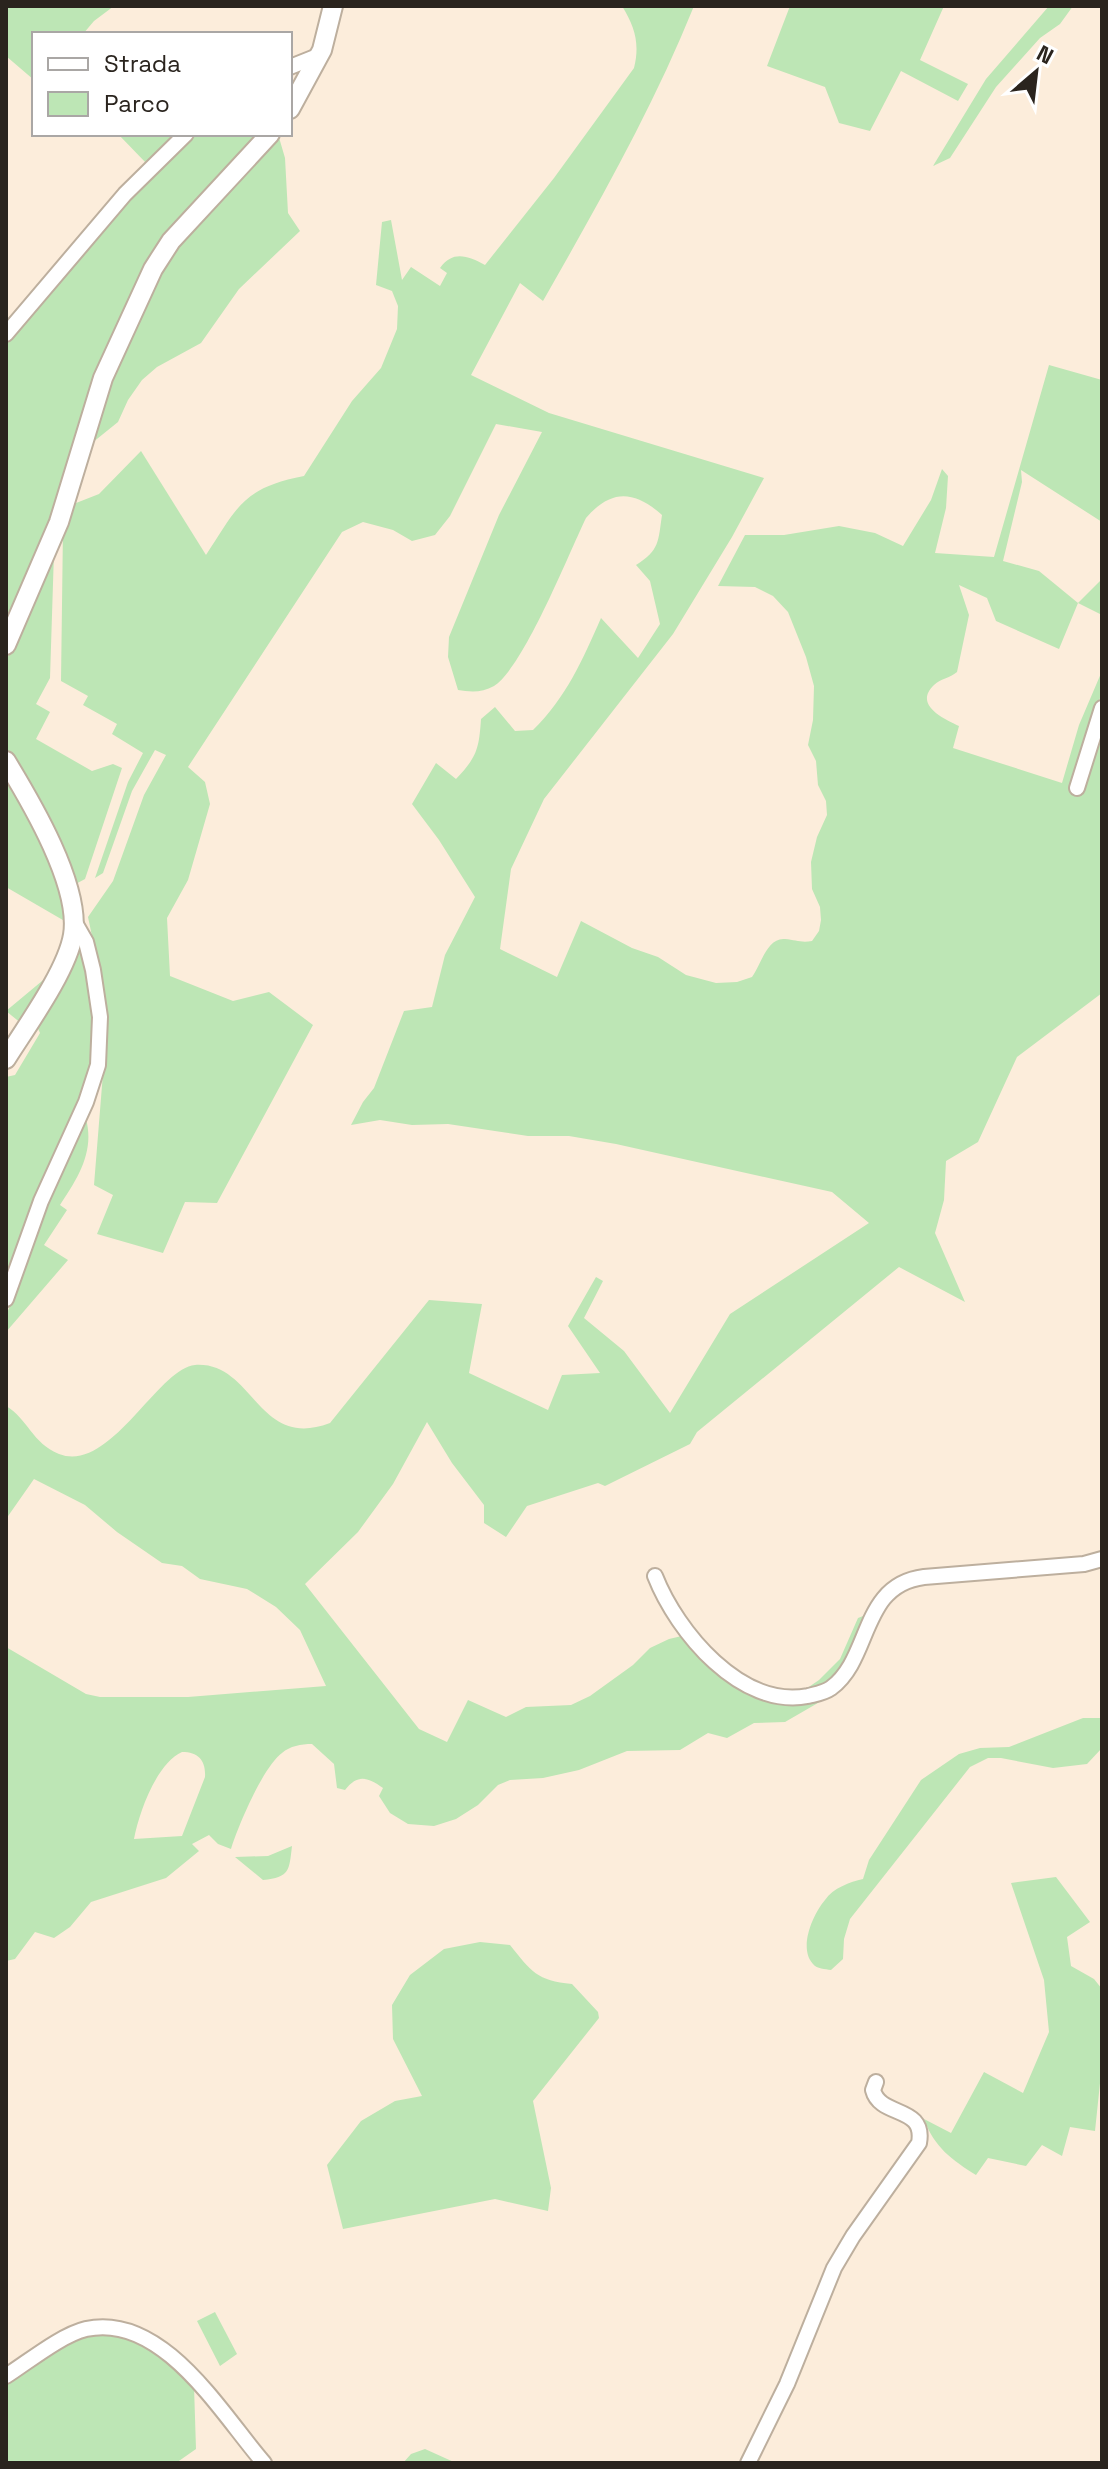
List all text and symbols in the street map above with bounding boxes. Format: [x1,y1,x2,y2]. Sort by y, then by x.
legend [32,32,292,136]
north arrow [996,32,1076,112]
text: N [1032,39,1058,70]
text: Strada [104,48,181,79]
text: Parco [104,88,170,119]

